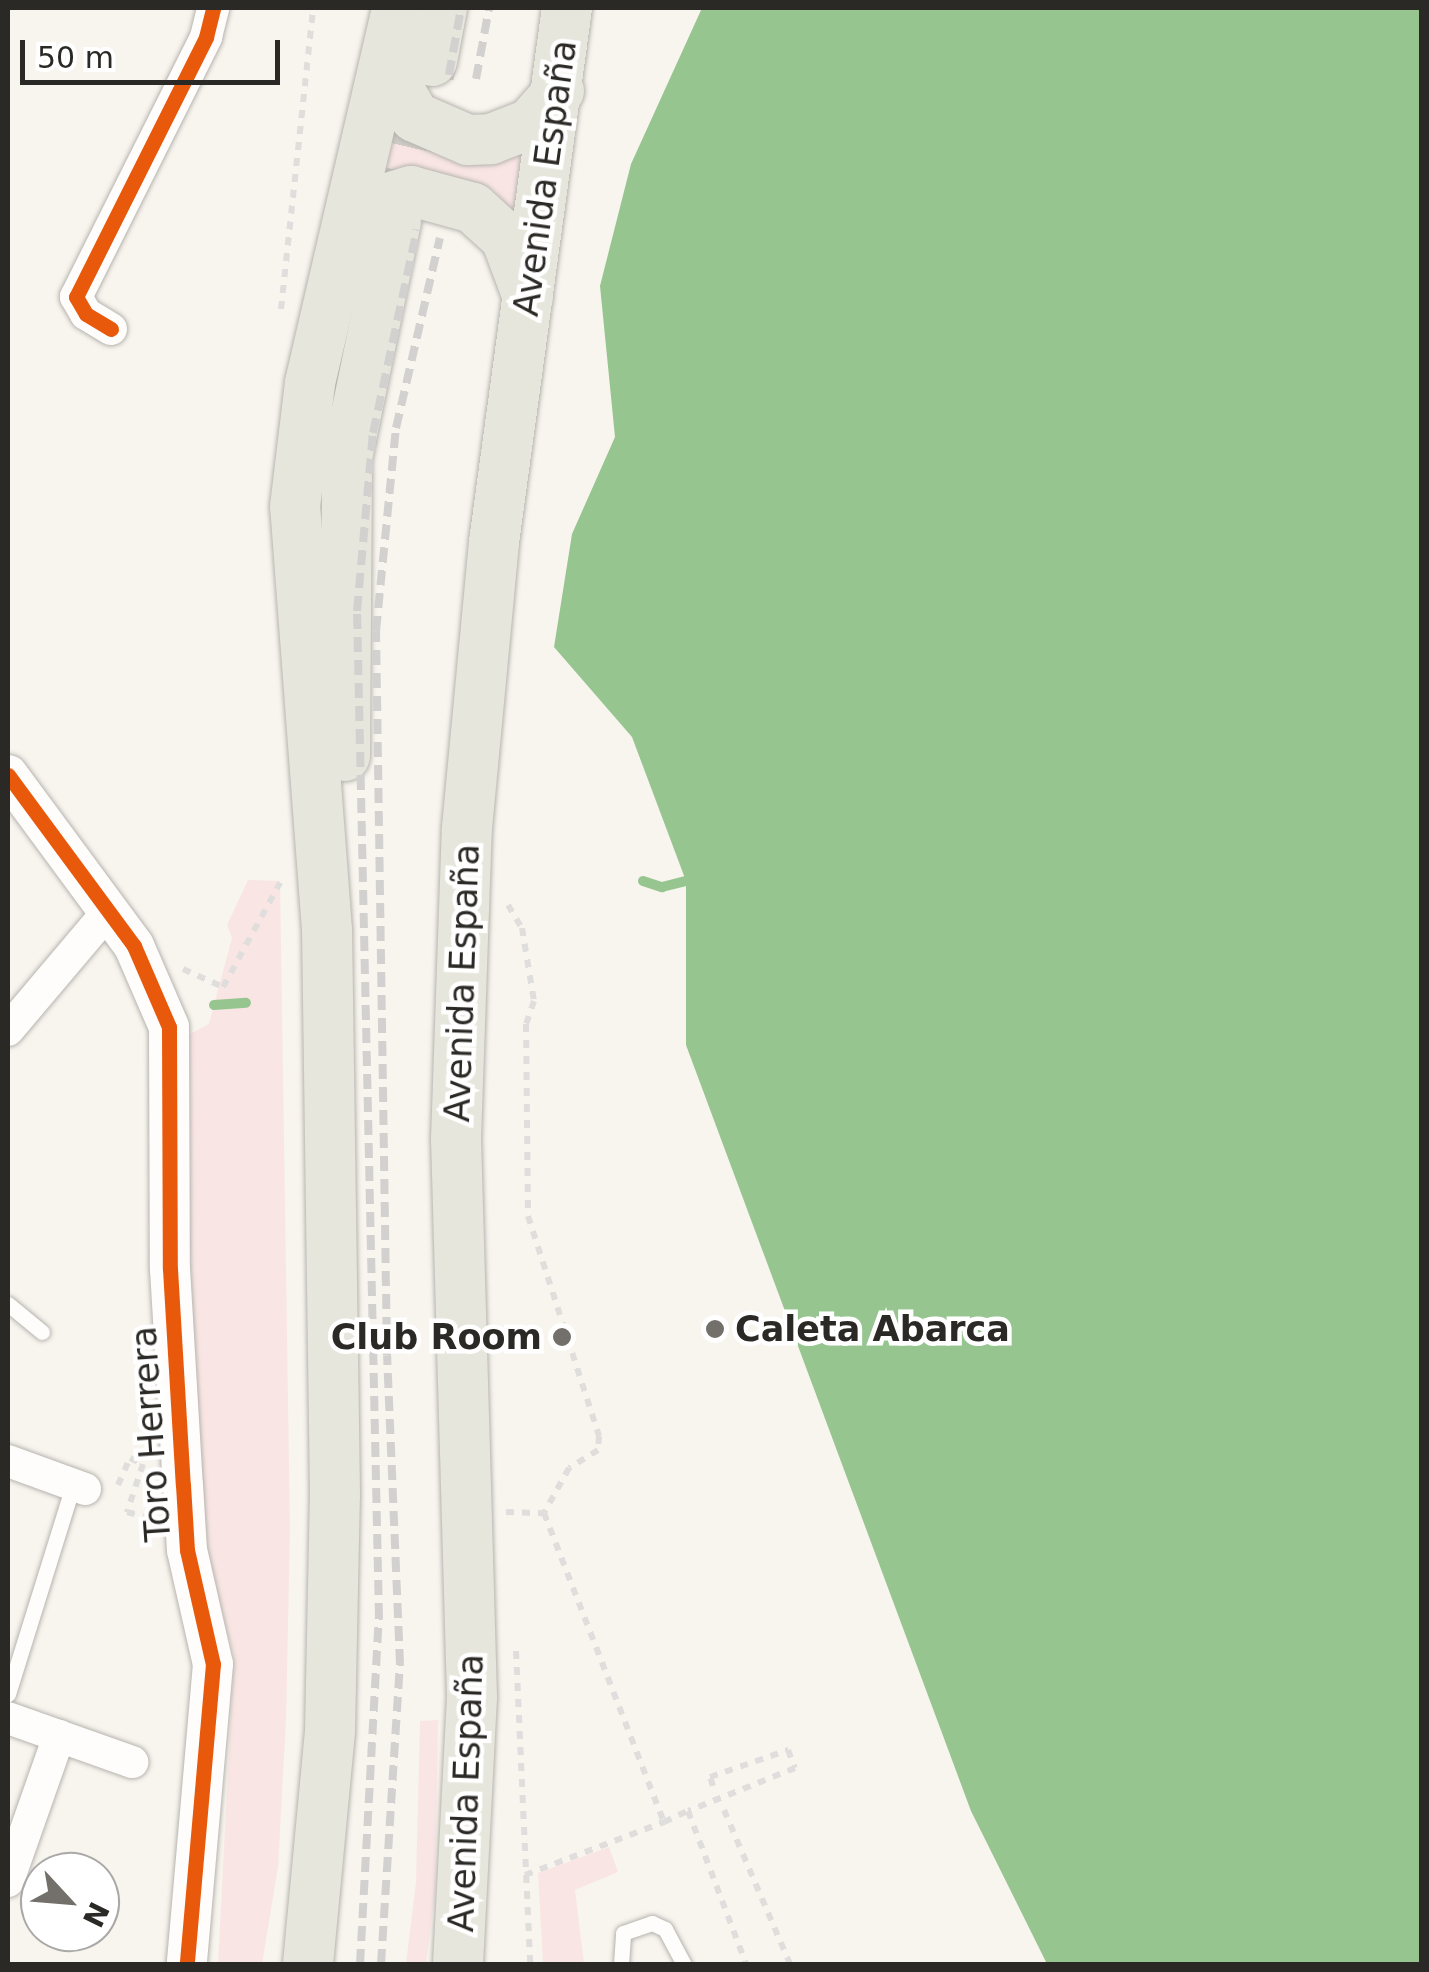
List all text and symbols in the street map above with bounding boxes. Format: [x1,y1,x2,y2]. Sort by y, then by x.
scale bar [25,20,285,82]
street label: Avenida España [505,37,585,319]
text: 50 m [37,40,114,75]
street label: Avenida España [436,843,488,1123]
place label: Caleta Abarca [735,1308,1010,1350]
place label: Club Room [331,1316,542,1358]
marker: Caleta Abarca [704,1318,726,1340]
street label: Toro Herrera [123,1325,179,1543]
marker: Club Room [551,1326,573,1348]
street label: Avenida España [440,1653,492,1933]
north arrow [20,1852,120,1952]
text: N [76,1897,116,1932]

